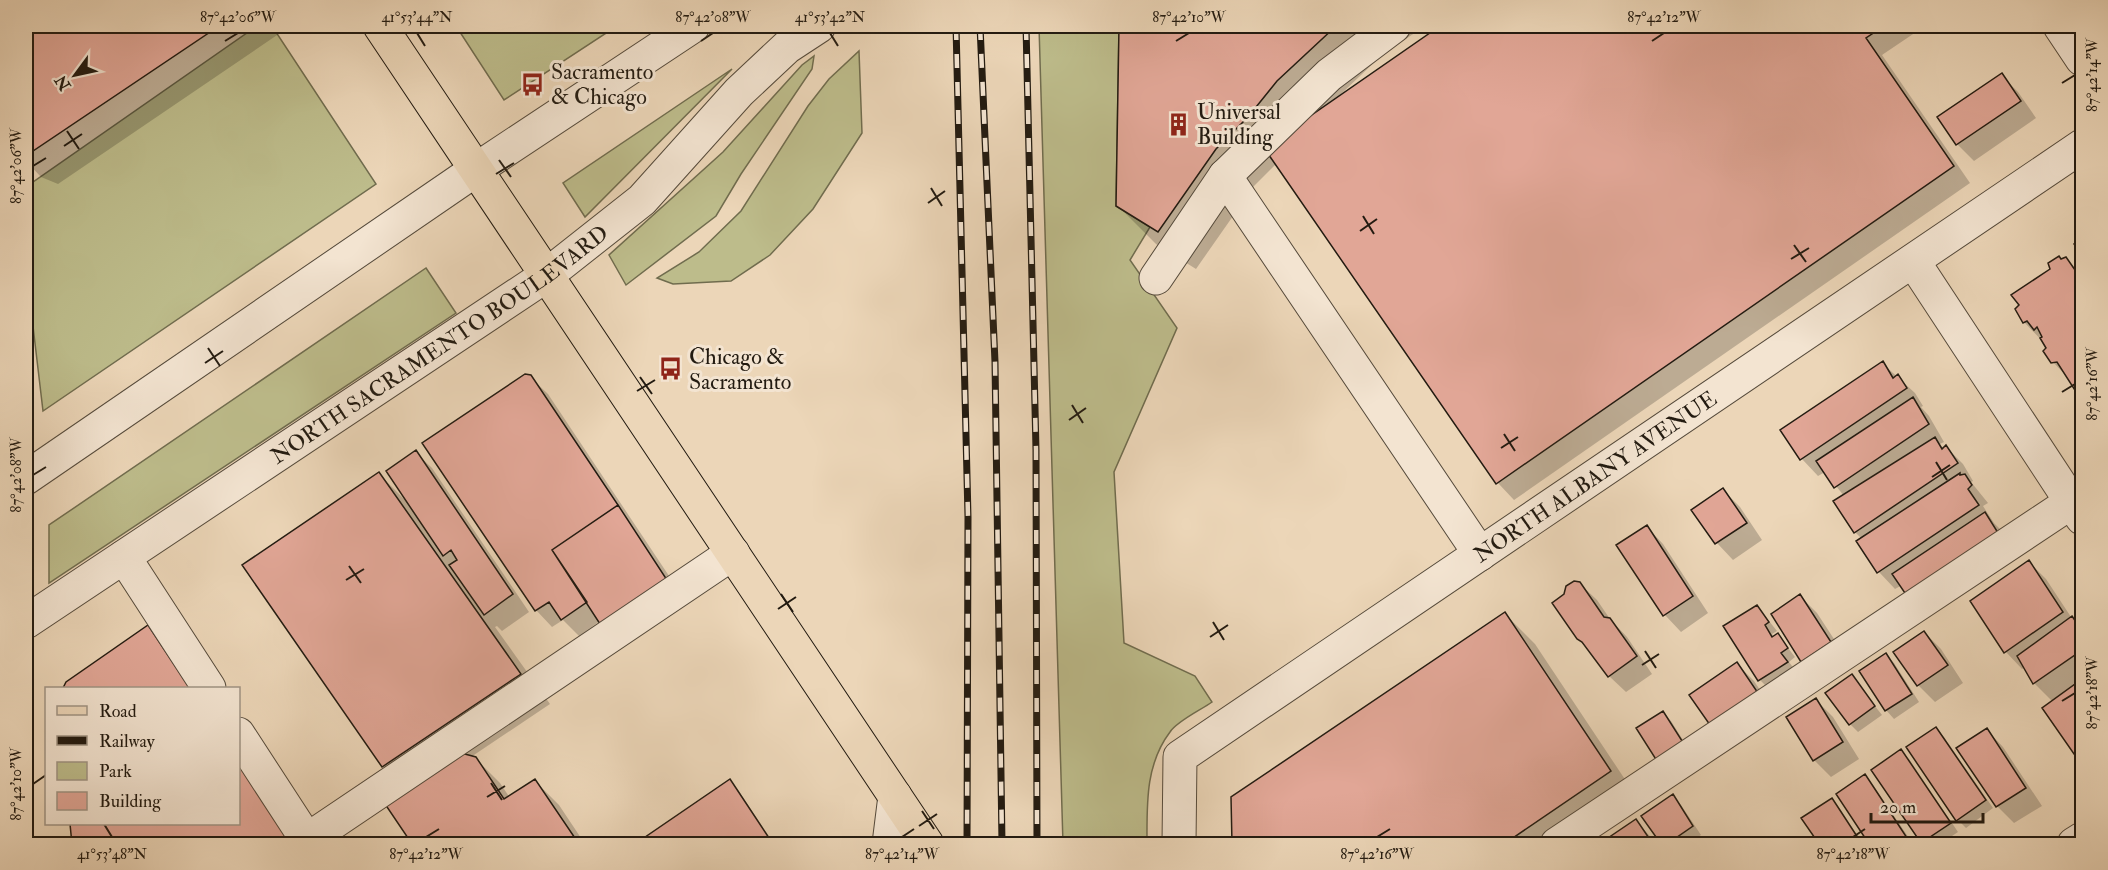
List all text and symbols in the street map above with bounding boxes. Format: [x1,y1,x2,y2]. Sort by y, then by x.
text: 87°42'06"W [200,8,277,27]
text: 41°53'44"N [381,8,453,27]
text: 87°42'08"W [675,8,751,27]
text: 41°53'42"N [795,8,866,27]
text: 87°42'10"W [1152,8,1226,27]
text: 87°42'12"W [1627,8,1701,27]
text: 87°42'14"W [2083,37,2102,112]
north arrow [45,45,105,105]
place label: Sacramento & Chicago [551,58,653,111]
text: N [51,71,76,95]
bus stop icon: Sacramento & Chicago [520,71,546,97]
place label: Universal Building [1197,98,1281,151]
building icon: Universal Building [1166,111,1192,137]
text: 87°42'06"W [7,127,26,204]
street label: NORTH SACRAMENTO BOULEVARD [265,219,614,470]
place label: Chicago & Sacramento [689,343,791,396]
text: 87°42'16"W [2083,347,2102,421]
bus stop icon: Chicago & Sacramento [658,356,684,382]
street label: NORTH ALBANY AVENUE [1468,385,1722,569]
text: 87°42'08"W [7,437,26,513]
text: 87°42'18"W [2083,656,2102,729]
legend [45,687,240,825]
text: Road [99,700,137,723]
text: Railway [99,730,156,753]
text: 87°42'10"W [7,747,26,821]
text: Park [99,760,132,783]
scale bar [1871,786,1984,824]
text: Building [99,790,162,813]
text: 20 m [1880,796,1916,819]
text: 41°53'48"N [77,845,148,864]
text: 87°42'12"W [389,845,463,864]
text: 87°42'14"W [865,845,940,864]
text: 87°42'16"W [1340,845,1414,864]
text: 87°42'18"W [1817,845,1890,864]

